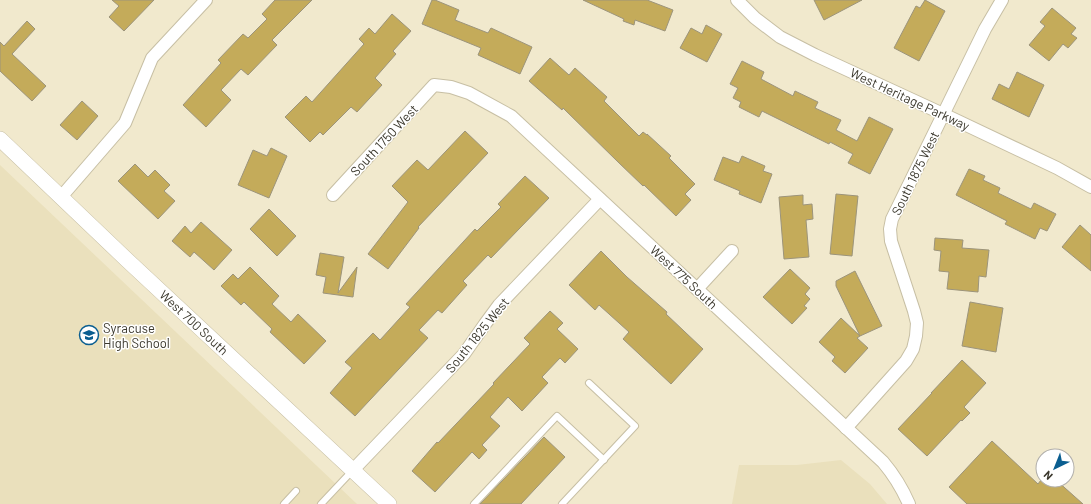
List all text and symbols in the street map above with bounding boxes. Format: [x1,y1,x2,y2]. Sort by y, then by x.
street label: West Heritage Parkway [848,64,972,134]
street label: South 1750 West [347,101,421,179]
street label: South 1875 West [888,128,942,218]
street label: West 775 South [647,242,721,312]
street label: West 700 South [156,287,232,358]
street label: South 1825 West [442,294,512,376]
place label: Syracuse High School [103,320,170,351]
school or university icon: Syracuse High School [78,324,100,346]
north arrow [1035,448,1075,488]
text: N [1041,468,1055,483]

